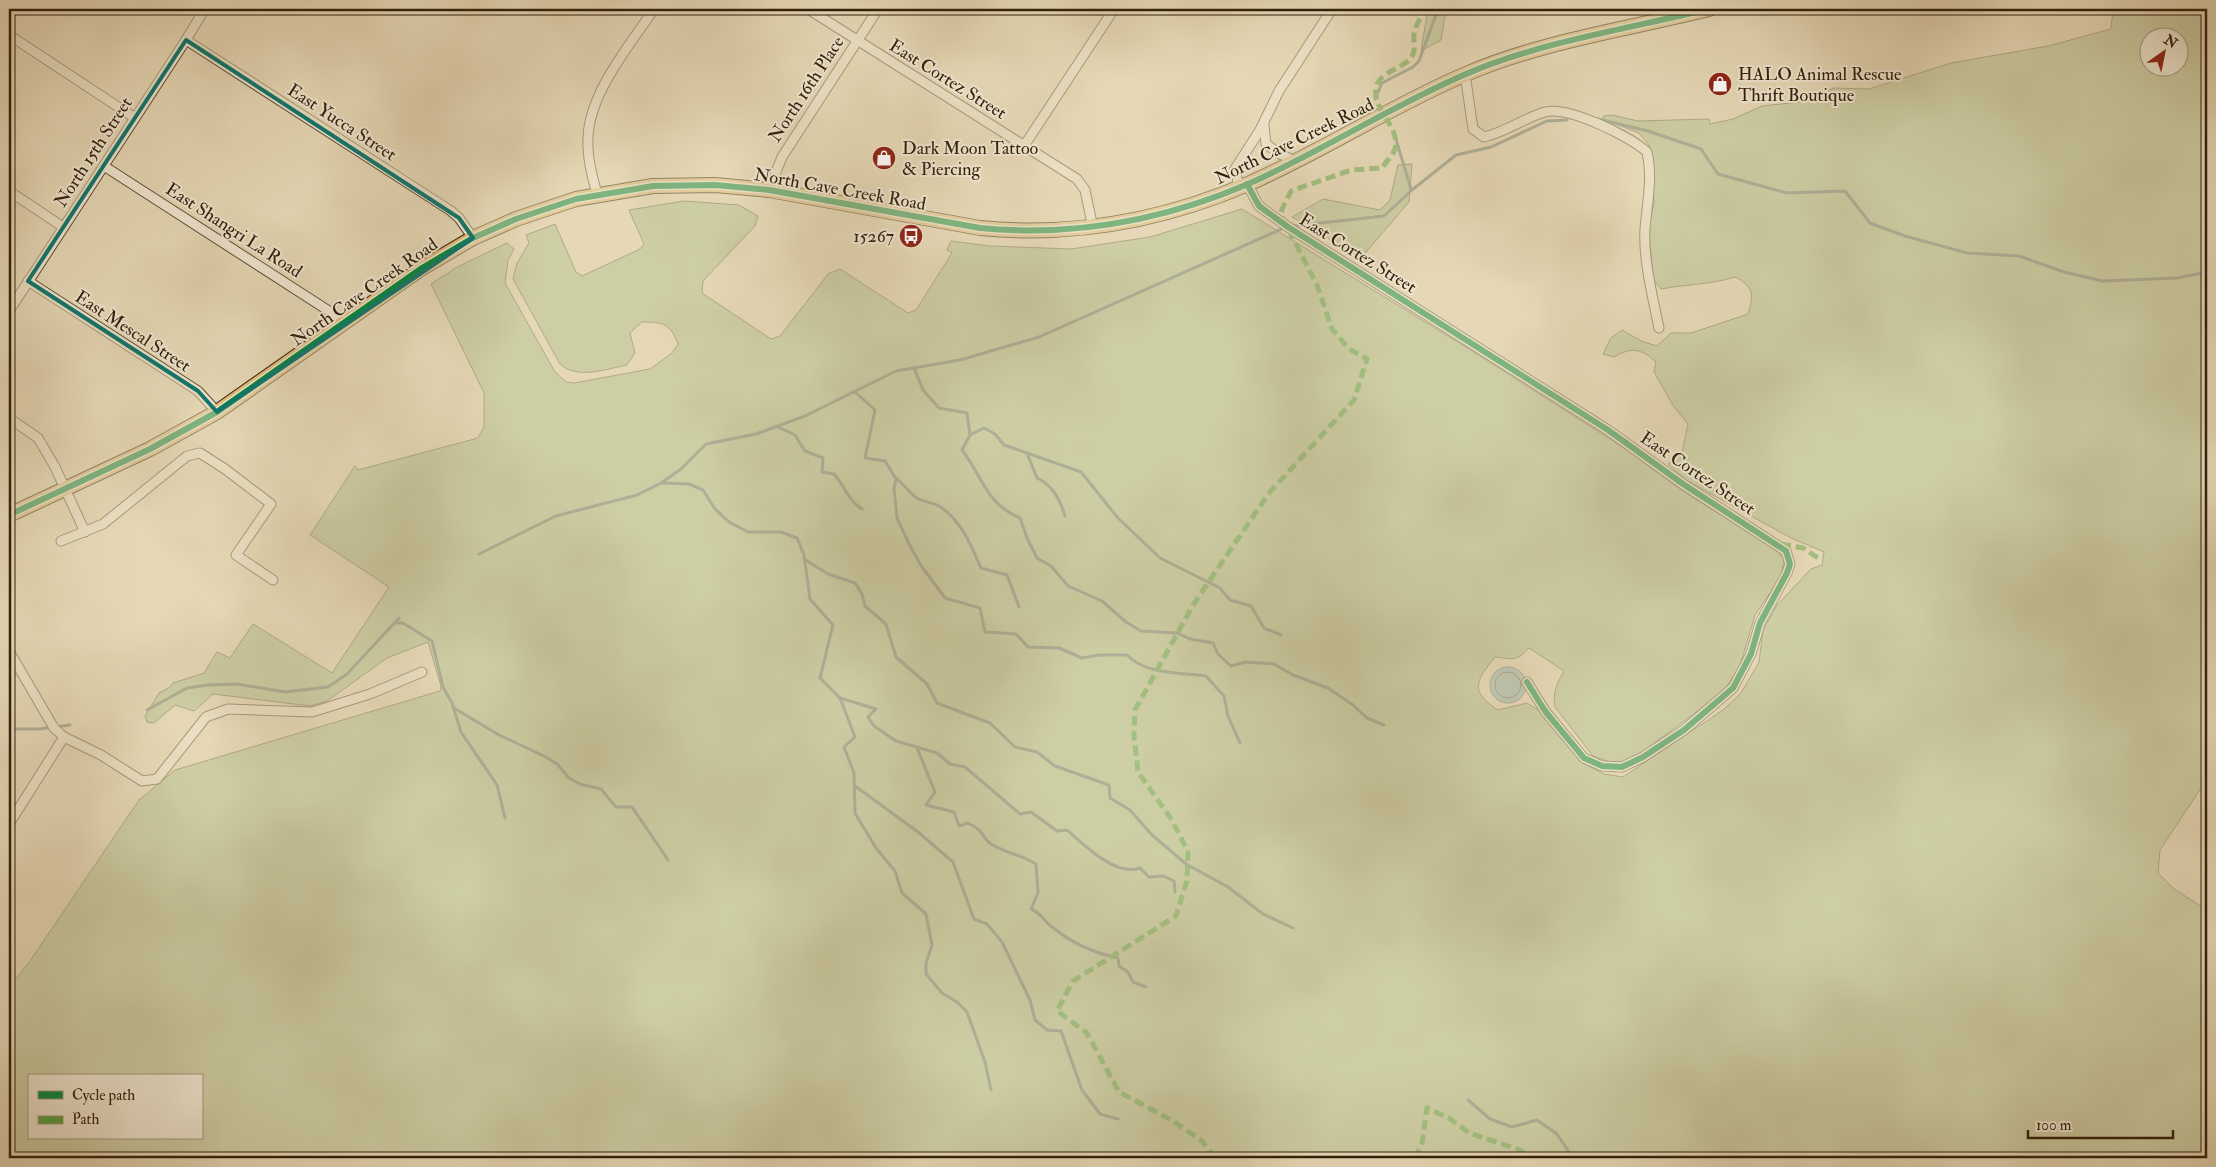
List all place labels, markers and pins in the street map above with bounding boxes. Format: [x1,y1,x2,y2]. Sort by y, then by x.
place label: HALO Animal Rescue Thrift Boutique [1738,63,1902,107]
shop icon: HALO Animal Rescue Thrift Boutique [1707,71,1733,97]
place label: Dark Moon Tattoo & Piercing [902,137,1039,181]
shop icon: Dark Moon Tattoo & Piercing [871,145,897,171]
bus stop icon: 15267 [898,223,924,249]
place label: 15267 [853,225,894,248]

